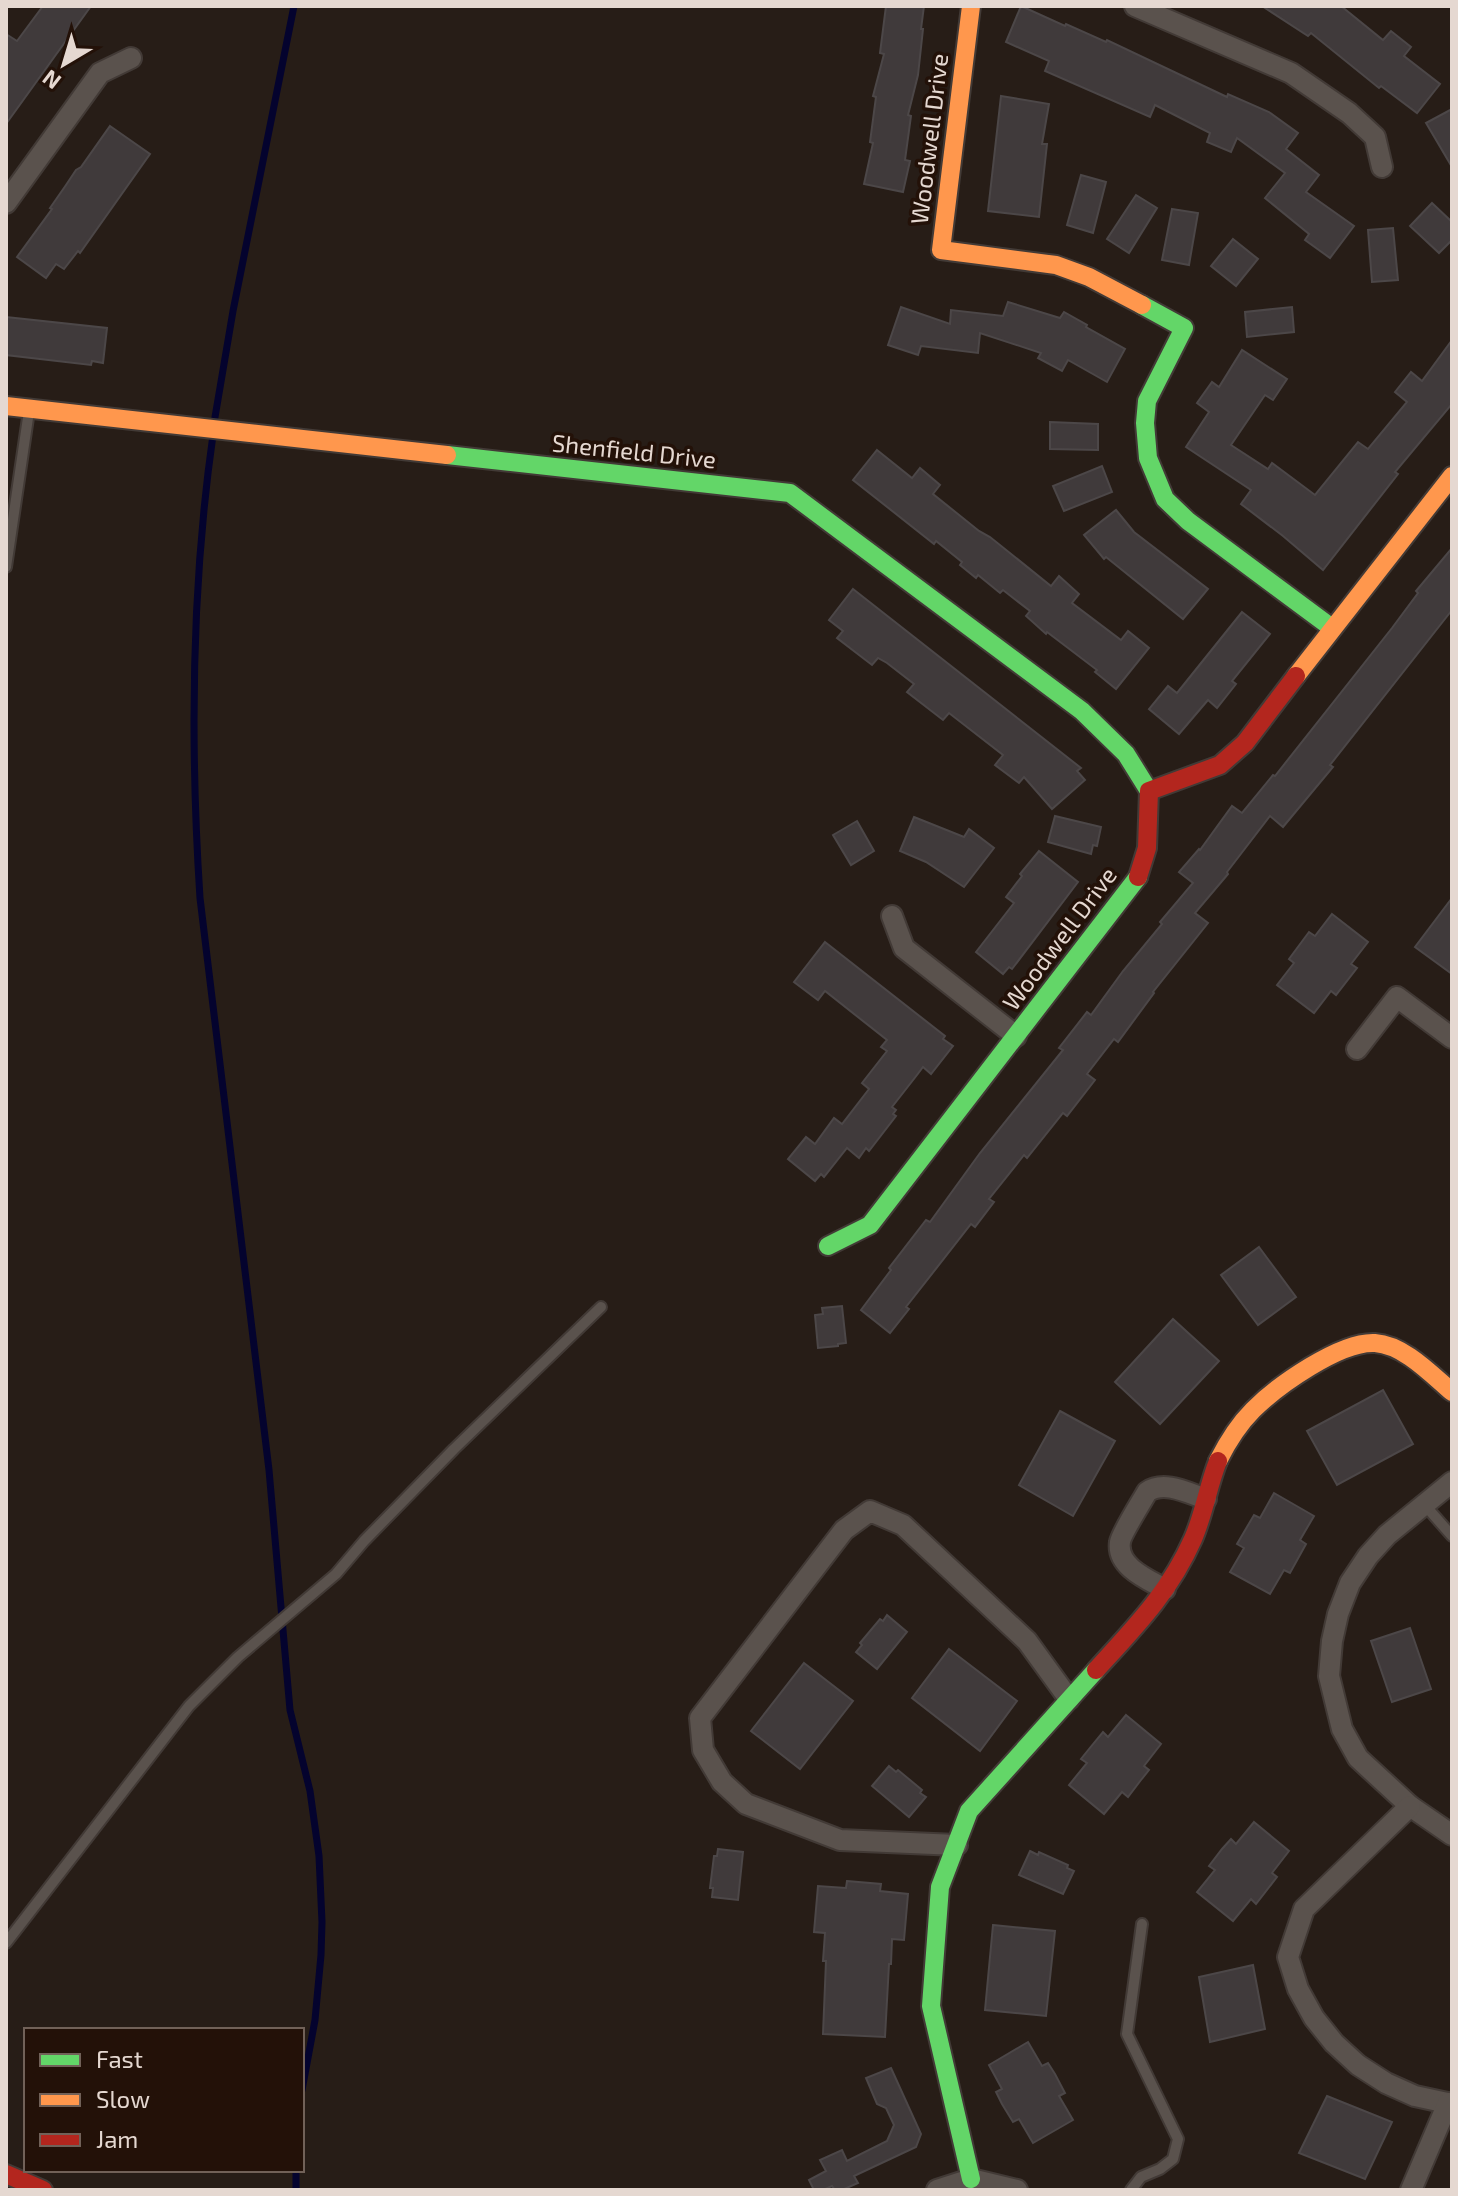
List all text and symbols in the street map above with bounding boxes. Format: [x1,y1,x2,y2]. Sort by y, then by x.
north arrow [24,24,104,104]
street label: Woodwell Drive [904,52,953,226]
text: N [37,65,65,96]
street label: Shenfield Drive [551,427,718,474]
street label: Woodwell Drive [995,861,1122,1015]
legend [24,2028,304,2172]
text: Fast [96,2044,143,2073]
text: Slow [96,2084,150,2113]
text: Jam [96,2124,138,2153]

